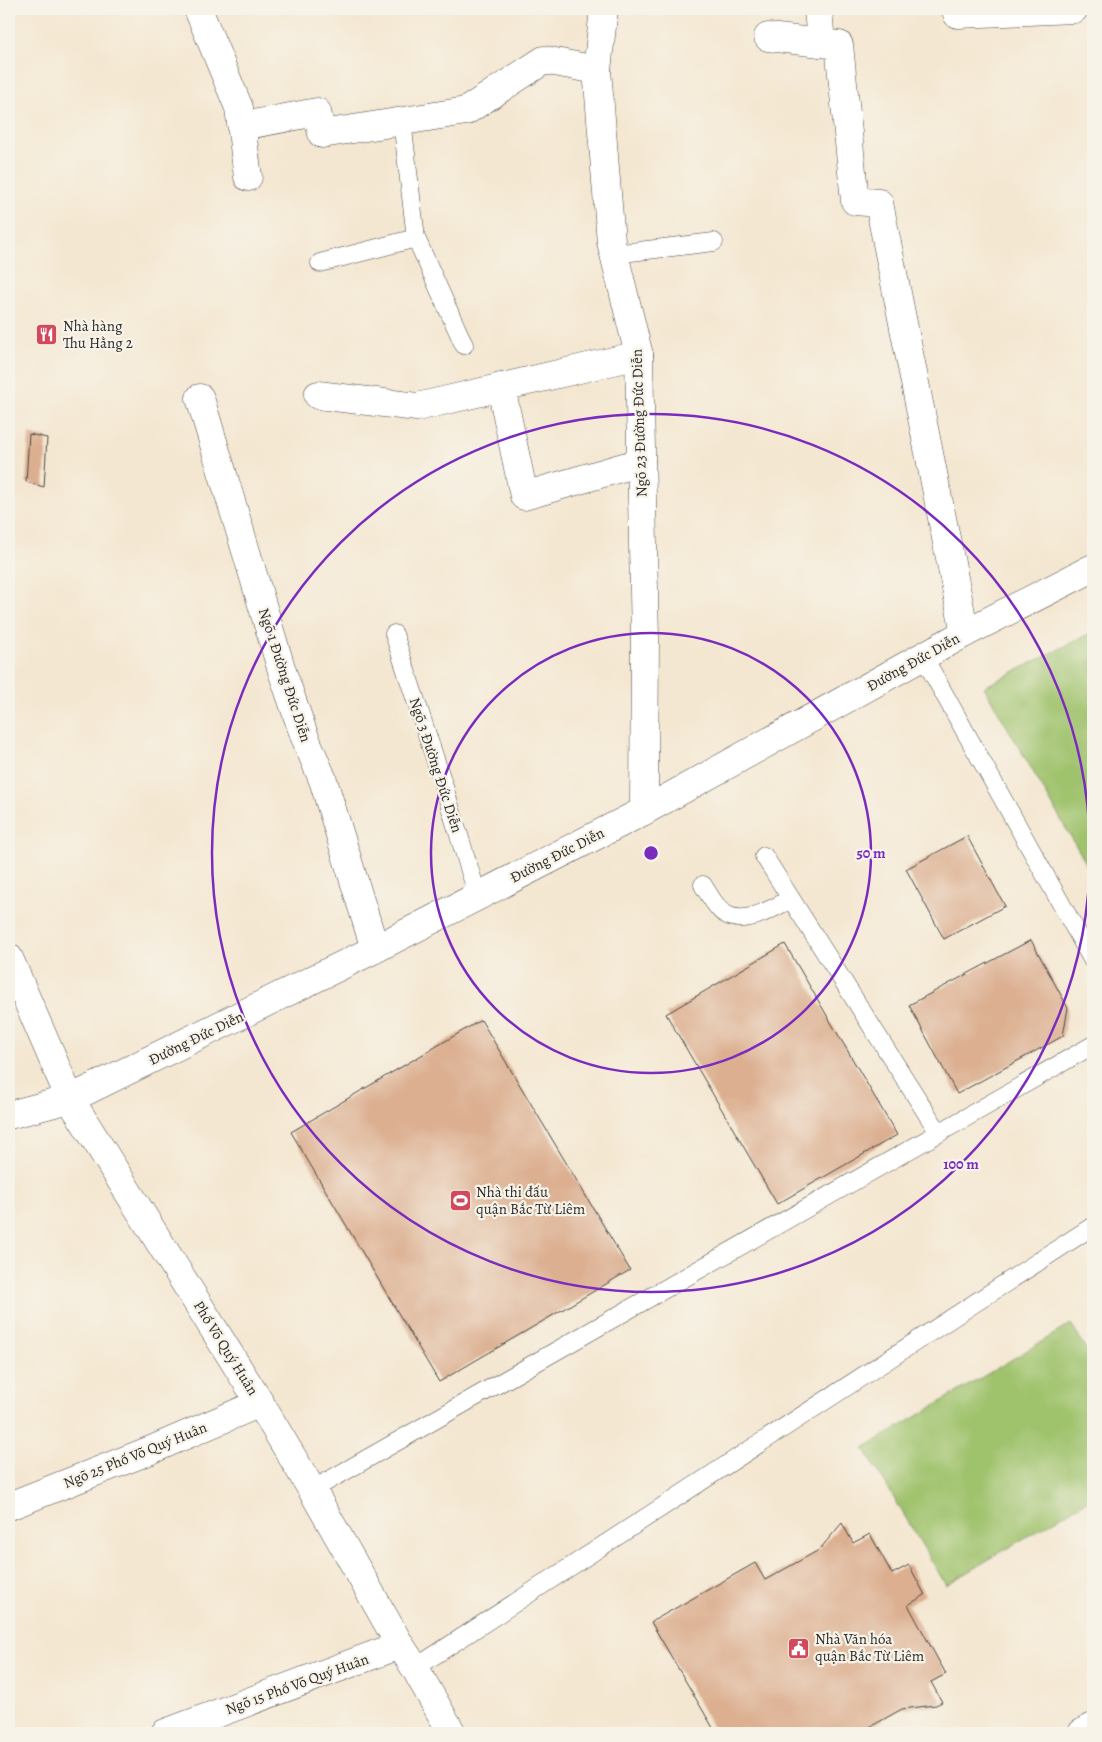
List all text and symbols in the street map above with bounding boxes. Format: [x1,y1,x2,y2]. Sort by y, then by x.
place label: Nhà hàng Thu Hằng 2 [63,316,133,353]
restaurant icon: Nhà hàng Thu Hằng 2 [35,323,59,347]
street label: Ngõ 23 Đường Đức Diễn [626,349,652,497]
street label: Ngõ 1 Đường Đức Diễn [254,605,316,745]
street label: Đường Đức Diễn [863,628,963,696]
street label: Ngõ 3 Đường Đức Diễn [405,695,467,835]
street label: Đường Đức Diễn [506,823,608,887]
text: 50 m [856,843,886,863]
centre of rings [642,844,660,862]
street label: Đường Đức Diễn [145,1006,247,1070]
text: 100 m [943,1154,979,1174]
place label: Nhà thi đấu quận Bắc Từ Liêm [476,1182,586,1219]
sports icon: Nhà thi đấu quận Bắc Từ Liêm [448,1189,472,1213]
street label: Phố Võ Quý Huân [189,1297,263,1399]
street label: Ngõ 25 Phố Võ Quý Huân [60,1417,210,1493]
place label: Nhà Văn hóa quận Bắc Từ Liêm [815,1629,925,1666]
public building icon: Nhà Văn hóa quận Bắc Từ Liêm [787,1636,811,1660]
street label: Ngõ 15 Phố Võ Quý Huân [223,1649,371,1719]

